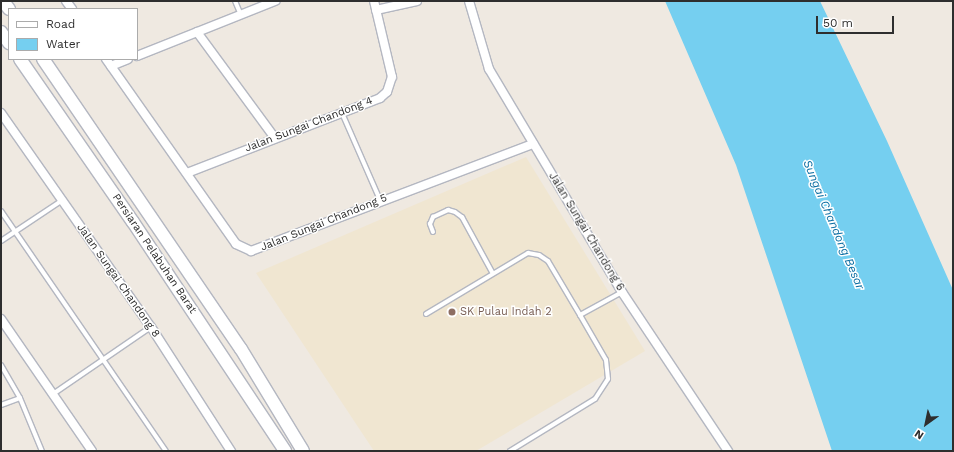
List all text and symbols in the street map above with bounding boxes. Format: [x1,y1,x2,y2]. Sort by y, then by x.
legend [8,8,138,60]
scale bar [818,8,896,34]
text: 50 m [823,16,853,30]
text: Road [46,17,75,31]
text: Water [46,37,80,51]
street label: Jalan Sungai Chandong 4 [243,95,375,155]
water label: Sungai Chandong Besar [799,158,867,292]
street label: Jalan Sungai Chandong 6 [545,170,627,294]
street label: Persiaran Pelabuhan Barat [109,192,199,316]
street label: Jalan Sungai Chandong 5 [259,192,389,254]
street label: Jalan Sungai Chandong 8 [74,222,162,340]
place label: SK Pulau Indah 2 [460,305,552,319]
marker: SK Pulau Indah 2 [447,307,457,317]
north arrow [906,404,946,444]
text: N [912,427,926,442]

